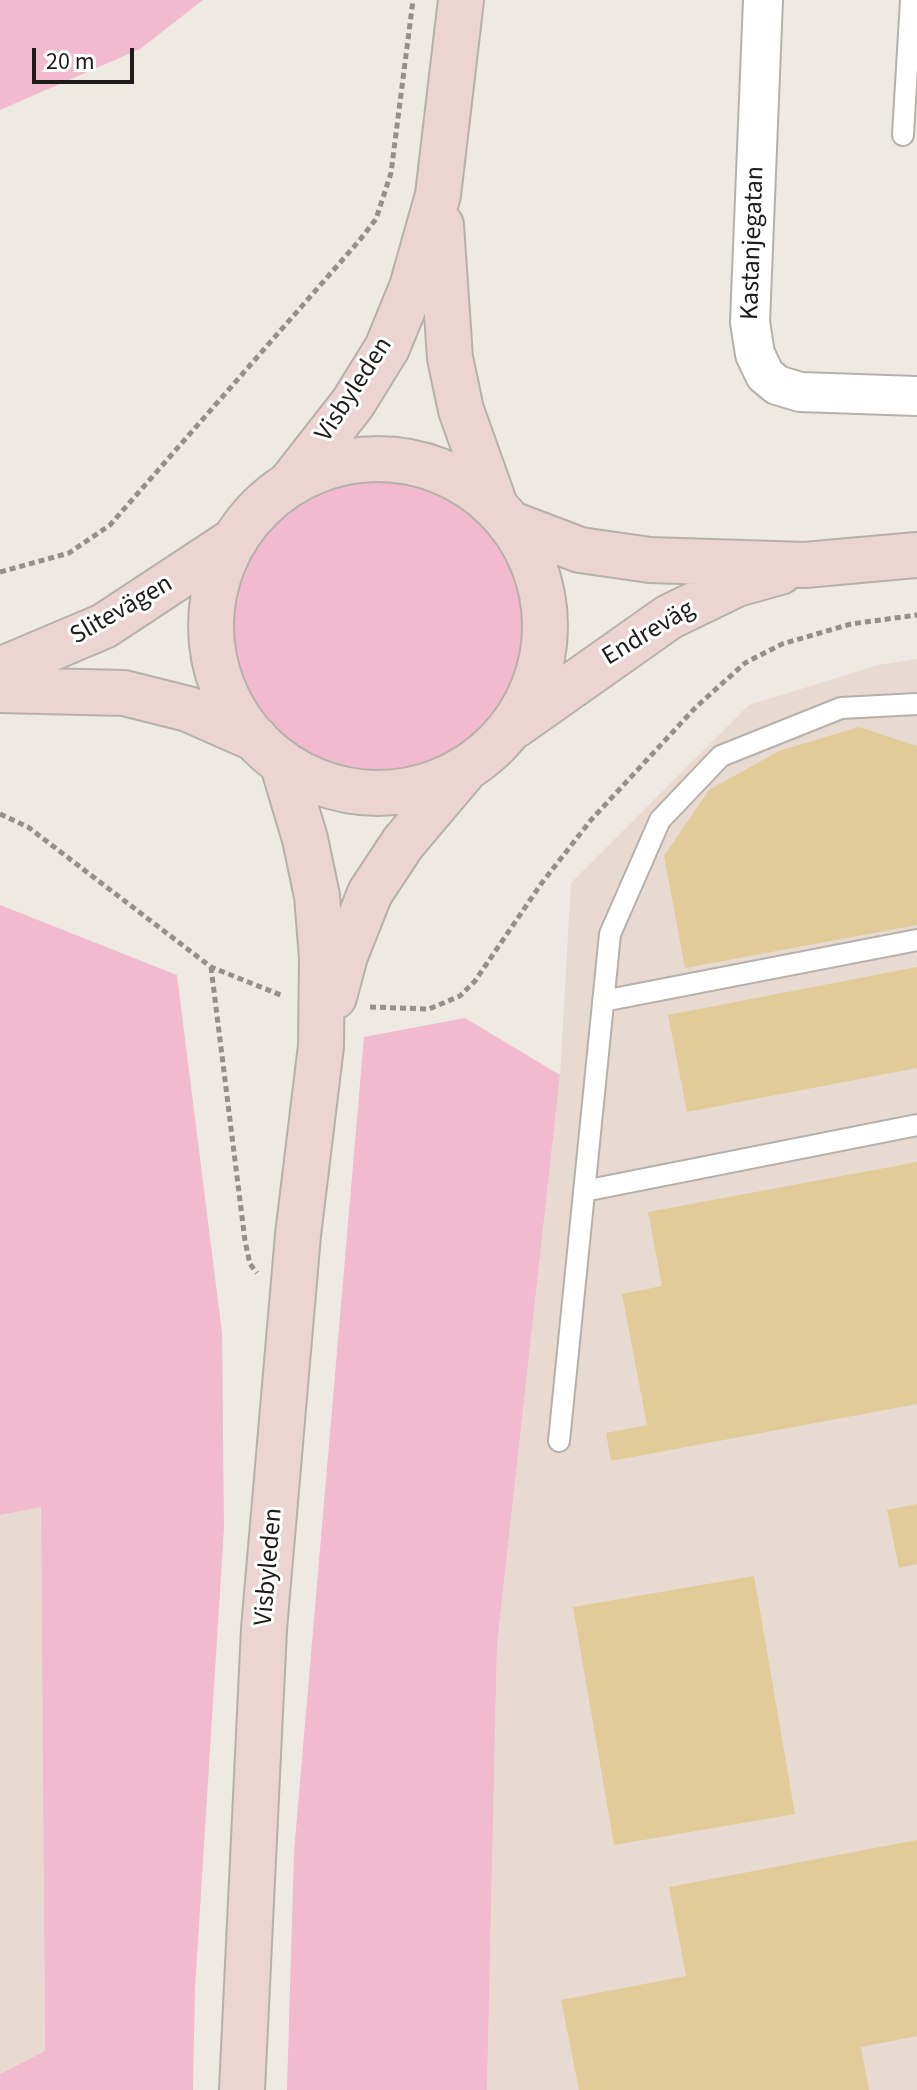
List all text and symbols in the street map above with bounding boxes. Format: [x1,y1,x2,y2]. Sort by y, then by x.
scale bar [36,32,138,82]
text: 20 m [46,44,95,79]
street label: Kastanjegatan [736,165,772,321]
street label: Visbyleden [310,332,400,448]
street label: Slitevägen [65,569,179,653]
street label: Endreväg [597,594,701,674]
street label: Visbyleden [249,1507,291,1627]

